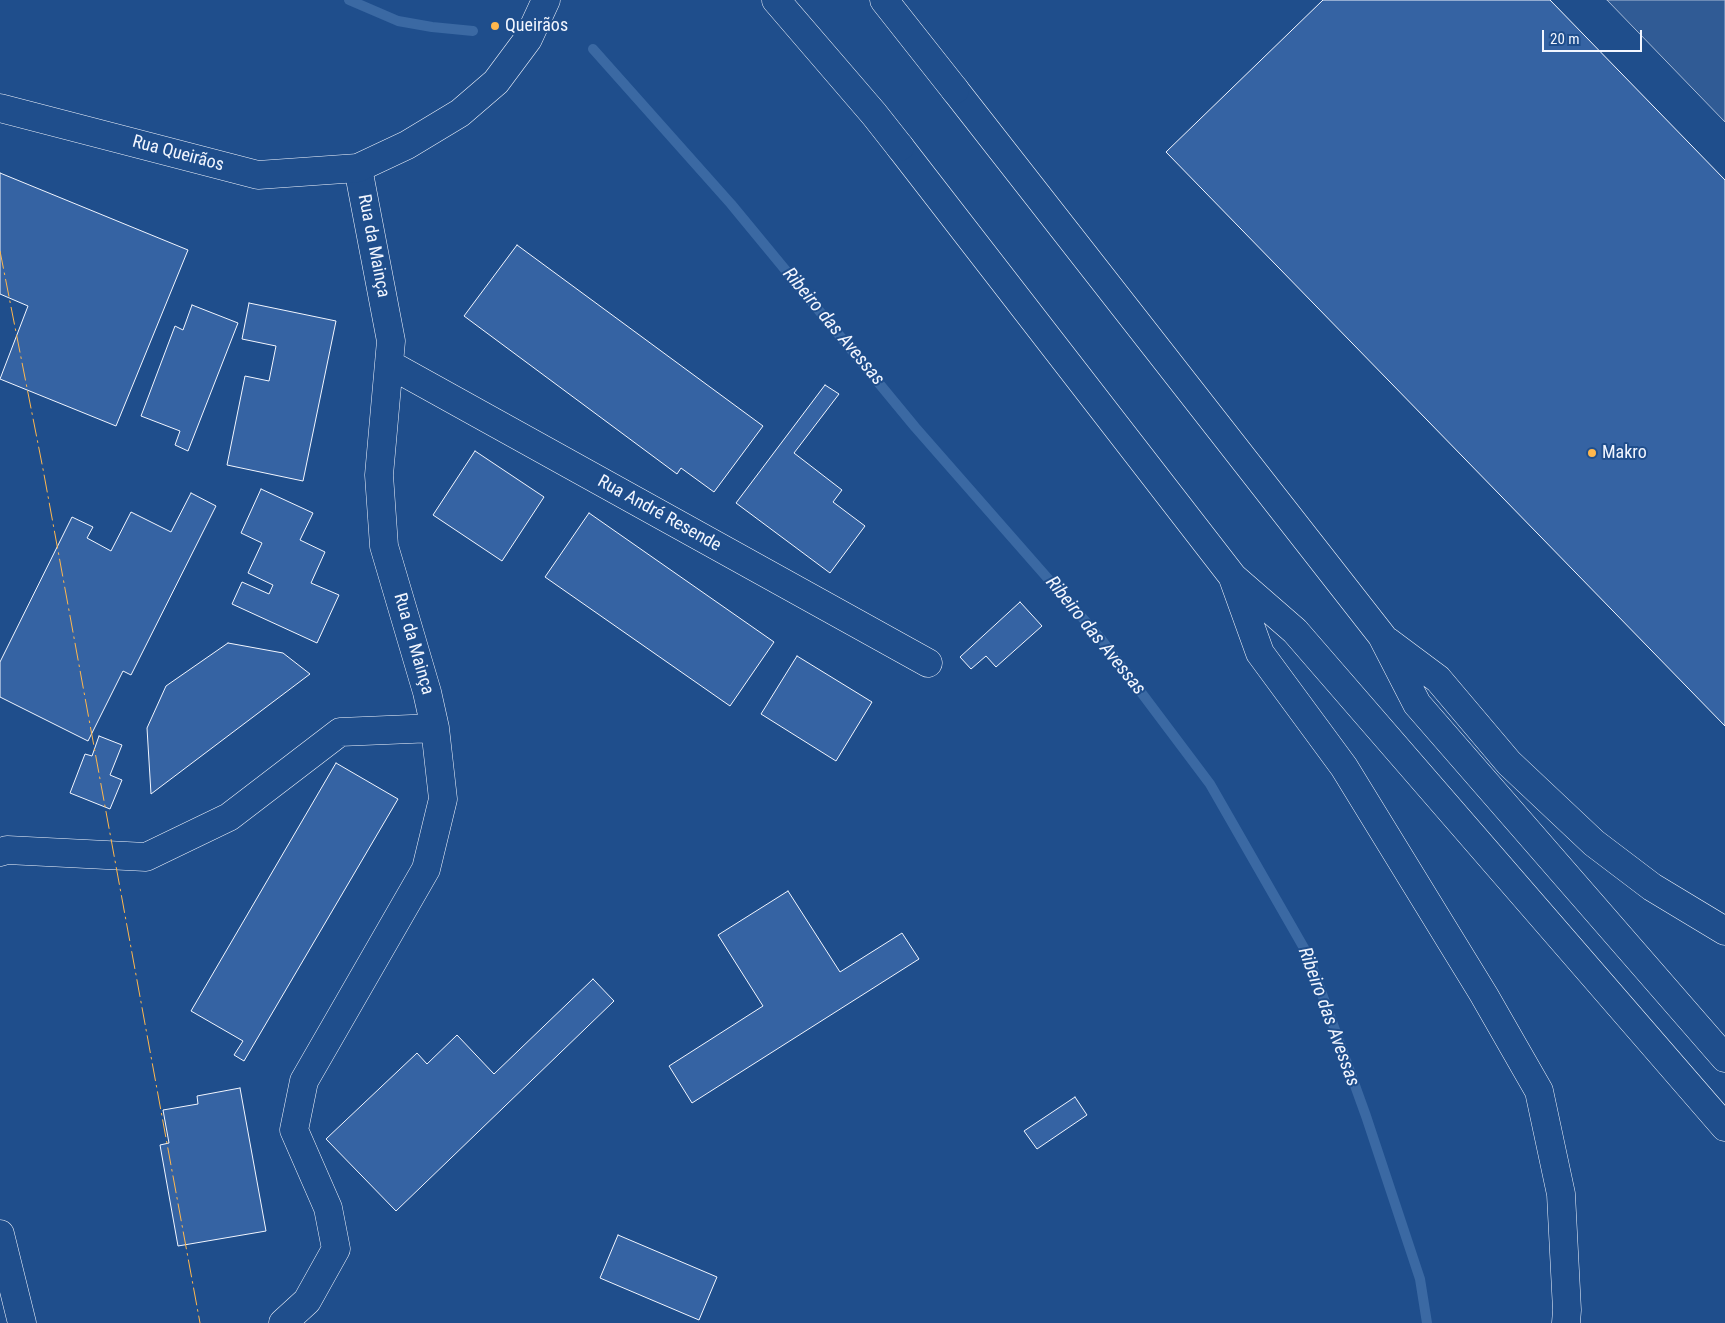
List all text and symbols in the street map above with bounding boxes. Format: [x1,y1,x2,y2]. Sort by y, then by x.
place label: Queirãos [505,15,568,37]
marker: Queirãos [489,20,501,32]
scale bar [1545,20,1645,52]
text: 20 m [1550,30,1580,48]
street label: Rua Queirãos [130,131,226,177]
street label: Rua da Mainça [352,193,394,299]
water label: Ribeiro das Avessas [777,264,889,390]
place label: Makro [1602,442,1647,464]
marker: Makro [1586,447,1598,459]
street label: Rua André Resende [594,471,724,557]
water label: Ribeiro das Avessas [1040,572,1150,700]
street label: Rua da Mainça [388,591,438,697]
water label: Ribeiro das Avessas [1292,944,1364,1090]

